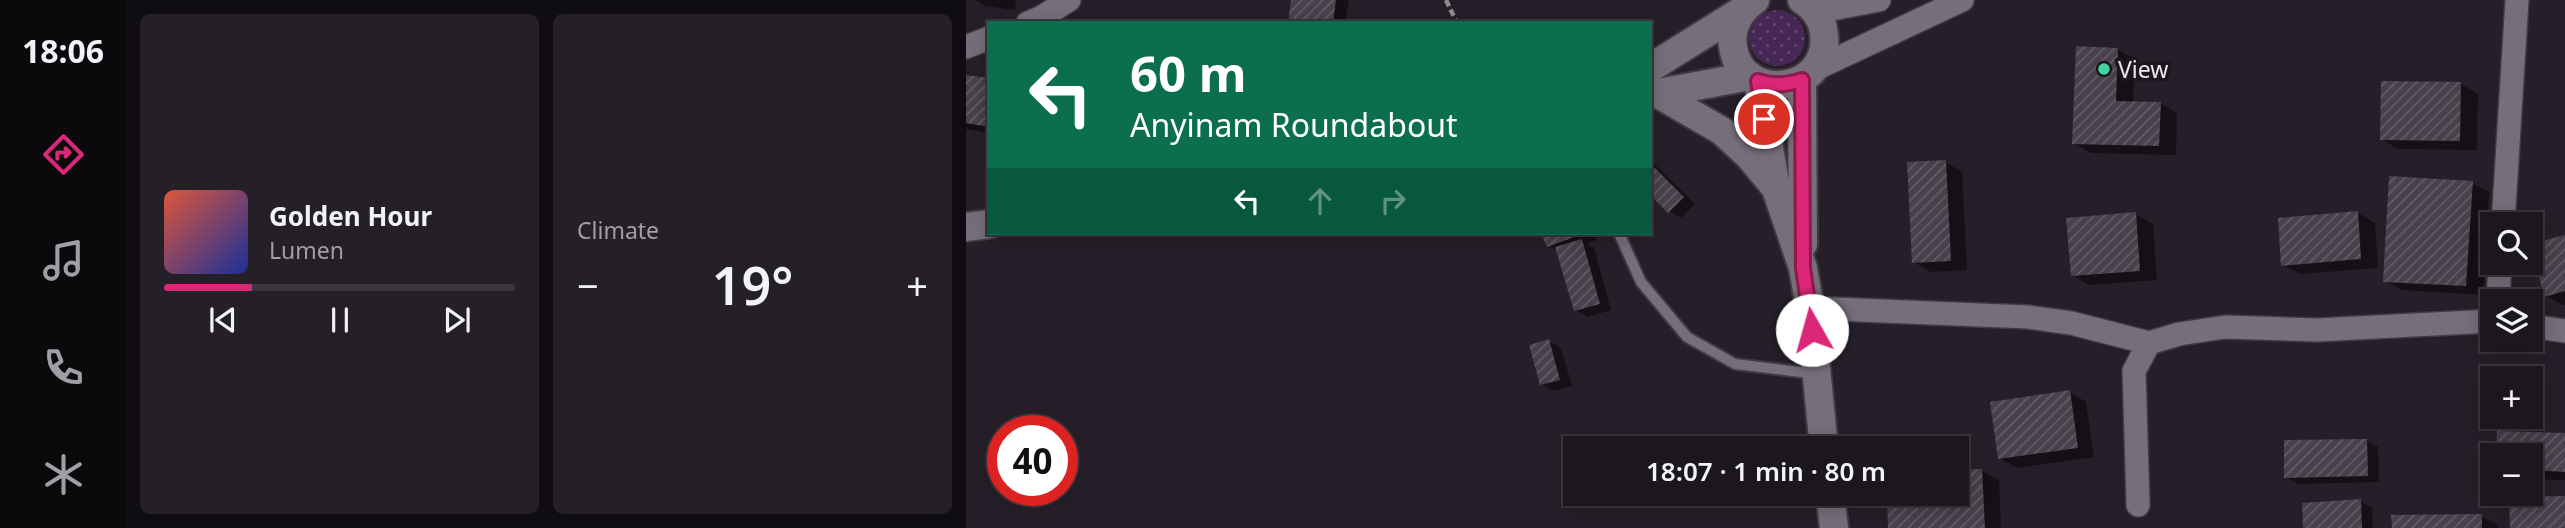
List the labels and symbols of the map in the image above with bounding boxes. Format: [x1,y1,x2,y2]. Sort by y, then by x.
place label: View [2118,53,2168,85]
marker: View [2096,61,2112,77]
pin [1734,89,1794,149]
position arrow [1775,293,1849,367]
speed limit sign: 40 [987,415,1078,506]

